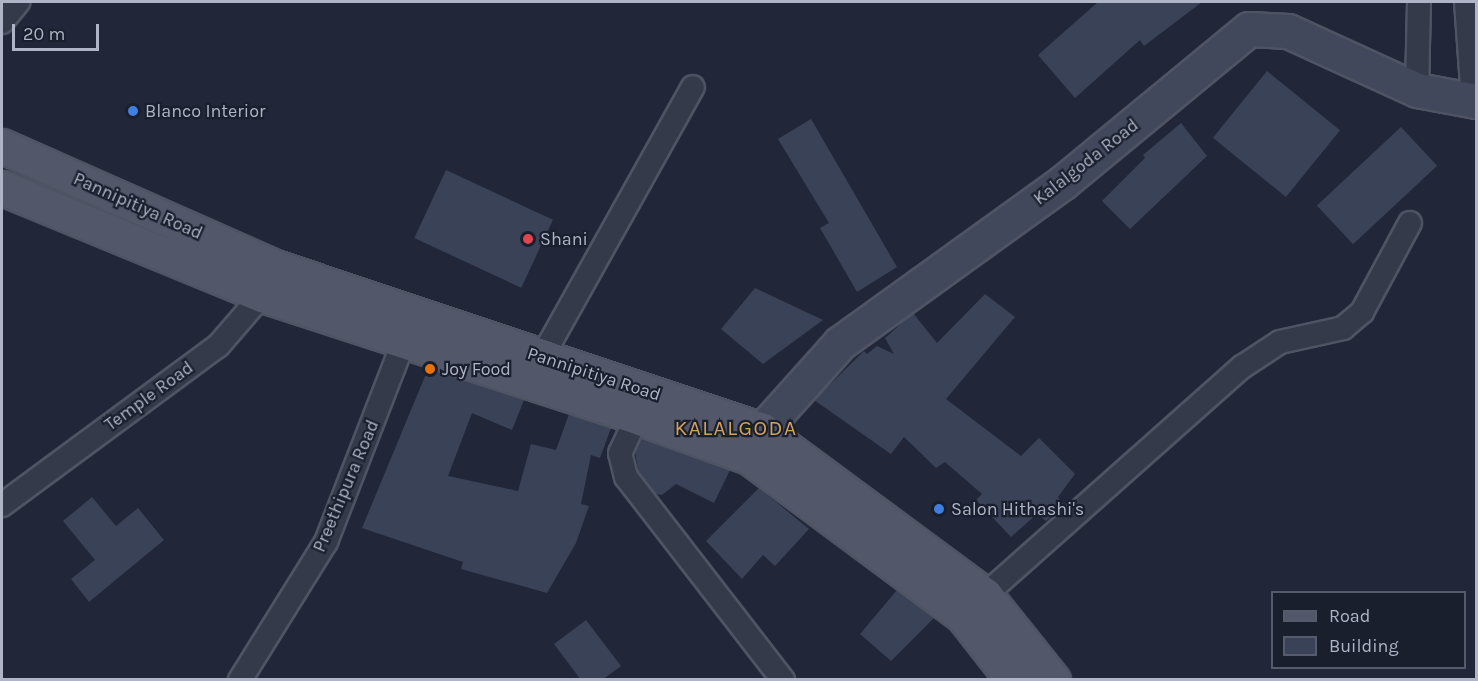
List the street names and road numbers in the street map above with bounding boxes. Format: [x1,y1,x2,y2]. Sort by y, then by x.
street label: Kalalgoda Road [1029,114,1143,210]
street label: Pannipitiya Road [70,168,206,244]
street label: Pannipitiya Road [525,342,663,406]
street label: Temple Road [100,357,198,435]
street label: Preethipura Road [308,417,384,555]

